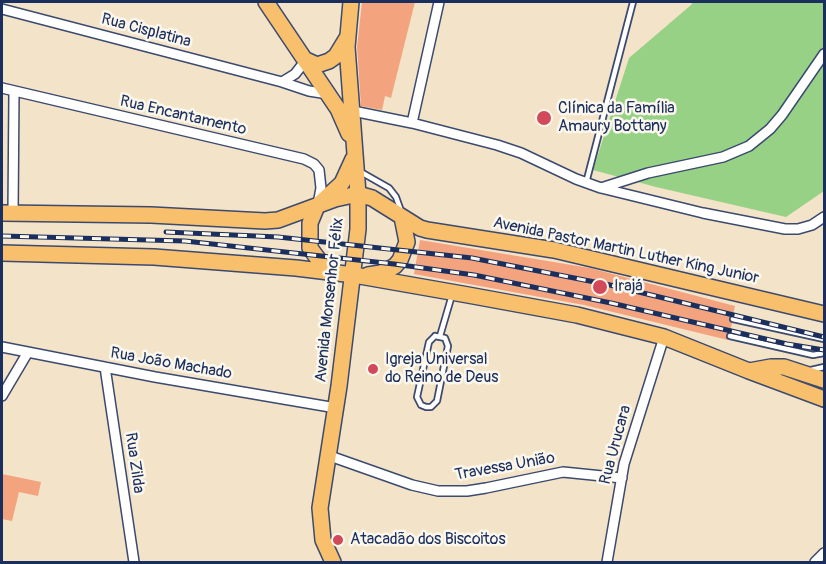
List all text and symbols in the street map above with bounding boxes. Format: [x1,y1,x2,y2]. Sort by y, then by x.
street label: Rua Cisplatina [99,10,193,52]
street label: Rua Encantamento [118,92,248,140]
place label: Clínica da Família Amaury Bottany [558,99,675,137]
marker: Clínica da Família Amaury Bottany [535,109,553,127]
street label: Avenida Pastor Martin Luther King Junior [491,213,761,289]
street label: Avenida Monsenhor Félix [312,217,348,383]
place label: Irajá [614,277,643,297]
marker: Irajá [591,278,609,296]
street label: Rua João Machado [109,344,233,384]
place label: Igreja Universal do Reino de Deus [385,350,498,388]
marker: Igreja Universal do Reino de Deus [366,362,380,376]
street label: Rua Urucara [596,403,636,487]
street label: Rua Zilda [120,431,148,495]
street label: Travessa União [454,449,556,485]
place label: Atacadão dos Biscoitos [350,530,506,550]
marker: Atacadão dos Biscoitos [331,533,345,547]

